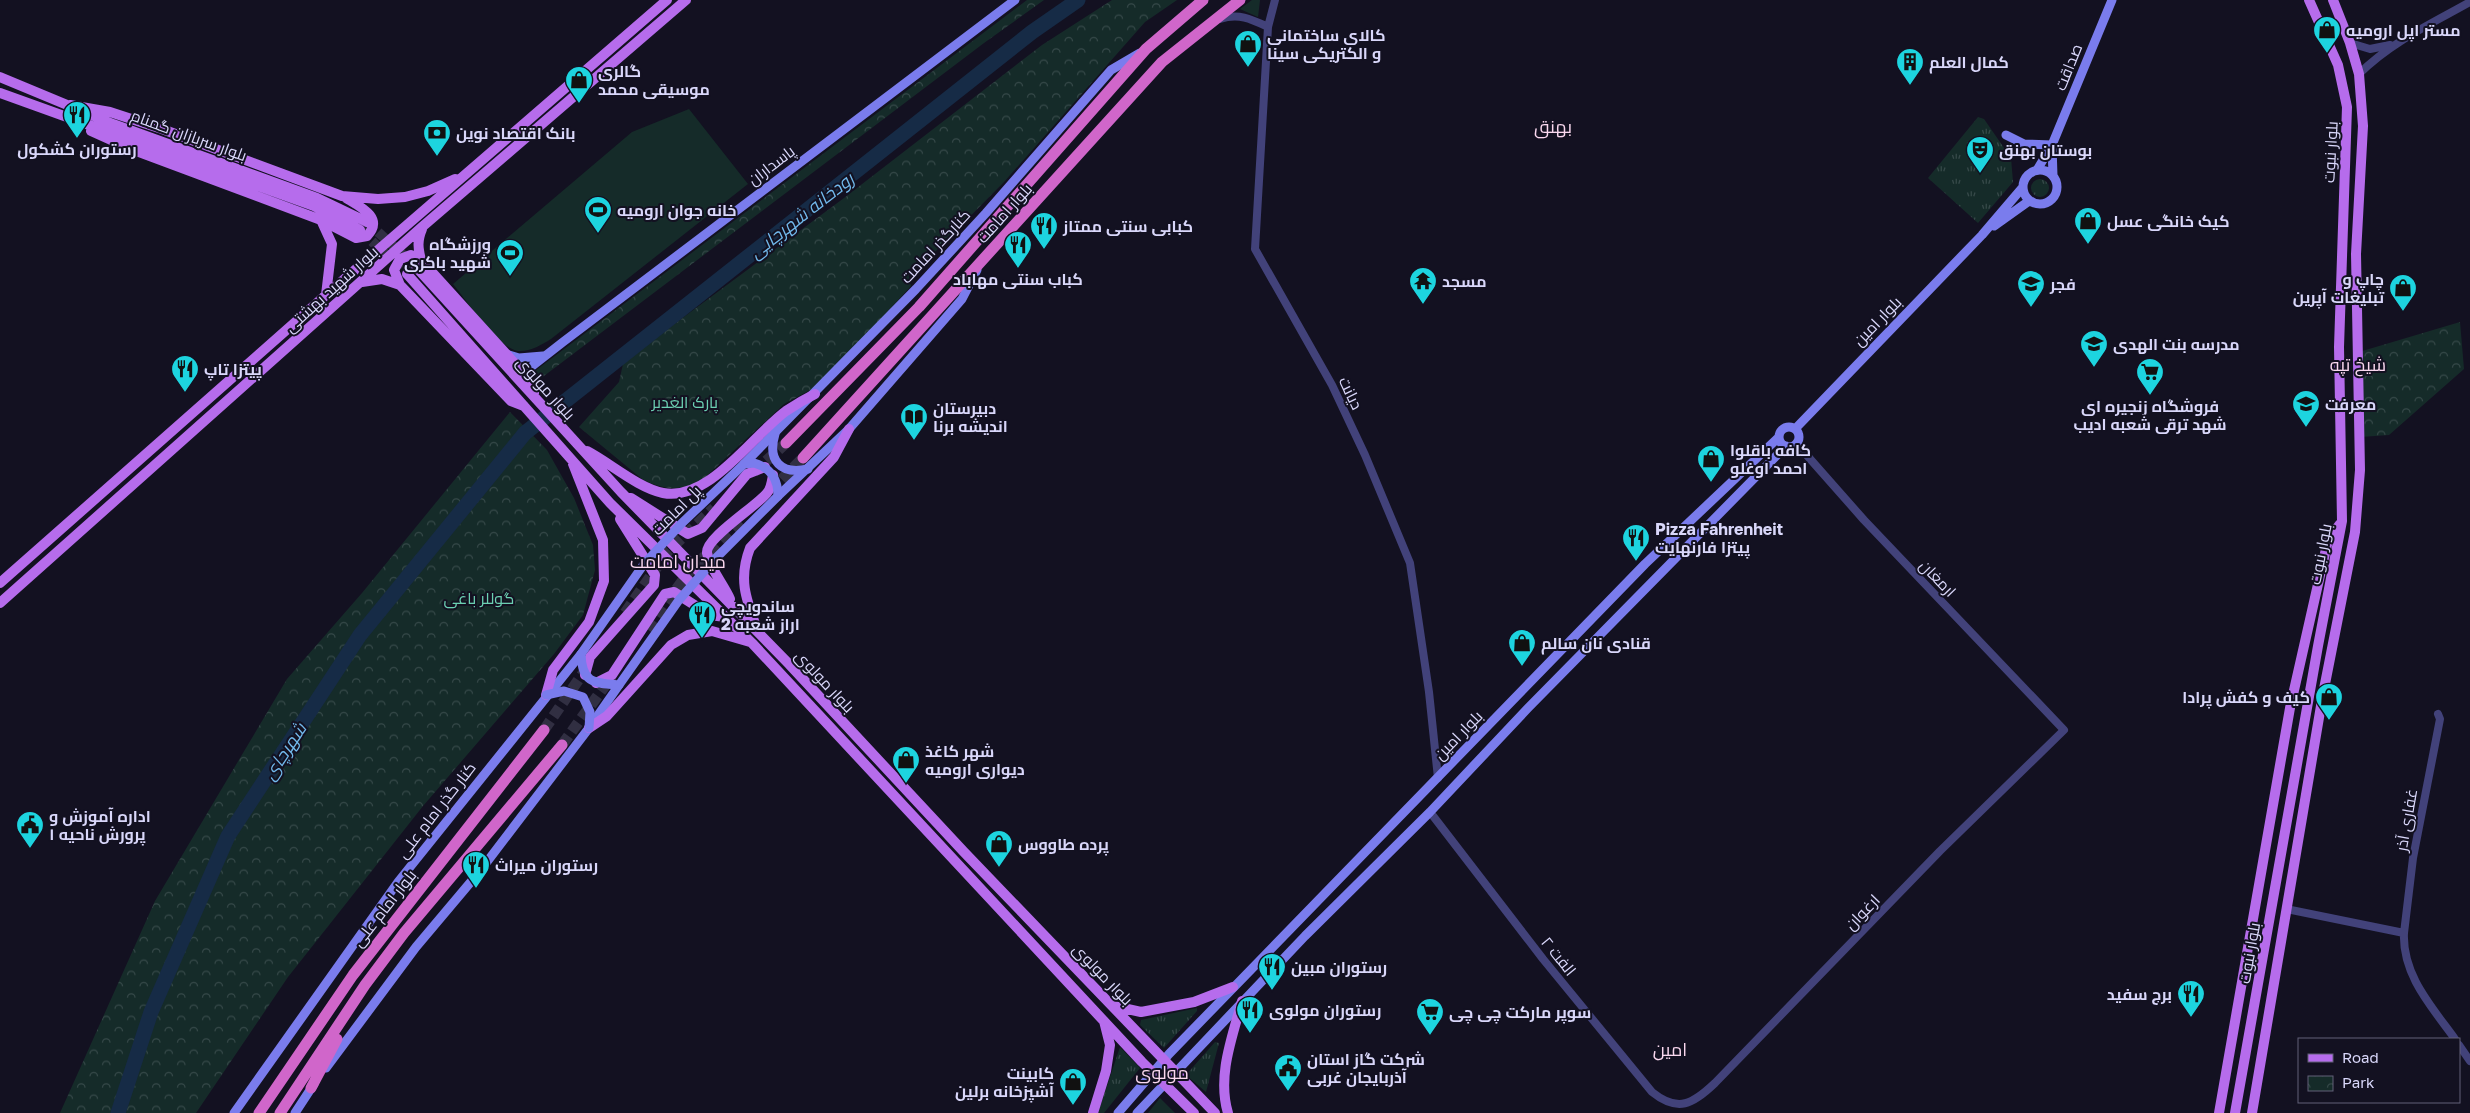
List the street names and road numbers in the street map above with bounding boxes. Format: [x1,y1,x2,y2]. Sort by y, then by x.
street label: صداقت [2050,41,2086,93]
street label: بلوار سربازان گمنام [128,105,250,167]
street label: بلوار نبوت [2318,121,2342,183]
street label: پاسداران [743,140,800,191]
street label: بلوار امامت [972,179,1036,247]
street label: کنارگذر امامت [896,205,974,287]
street label: بلوار شهید بهشتی [280,242,383,337]
street label: بلوار امین [1848,292,1906,351]
street label: بلوار مولوی [512,352,580,425]
street label: دیانت [1335,373,1367,413]
street label: پل امامت [647,480,707,540]
street label: بلوار نبوت [2304,522,2336,586]
street label: ارمغان [1915,555,1961,602]
street label: بلوار مولوی [790,645,859,717]
street label: بلوار امین [1429,706,1487,765]
street label: کنار گذر امام علی [392,758,481,864]
street label: غفاری آذر [2390,787,2422,854]
street label: بلوار امام علی [348,865,422,952]
street label: ارغوان [1840,890,1885,935]
street label: بلوار نبوت [2234,921,2264,985]
street label: الفت ۲ [1537,932,1581,980]
street label: بلوار مولوی [1068,939,1137,1010]

